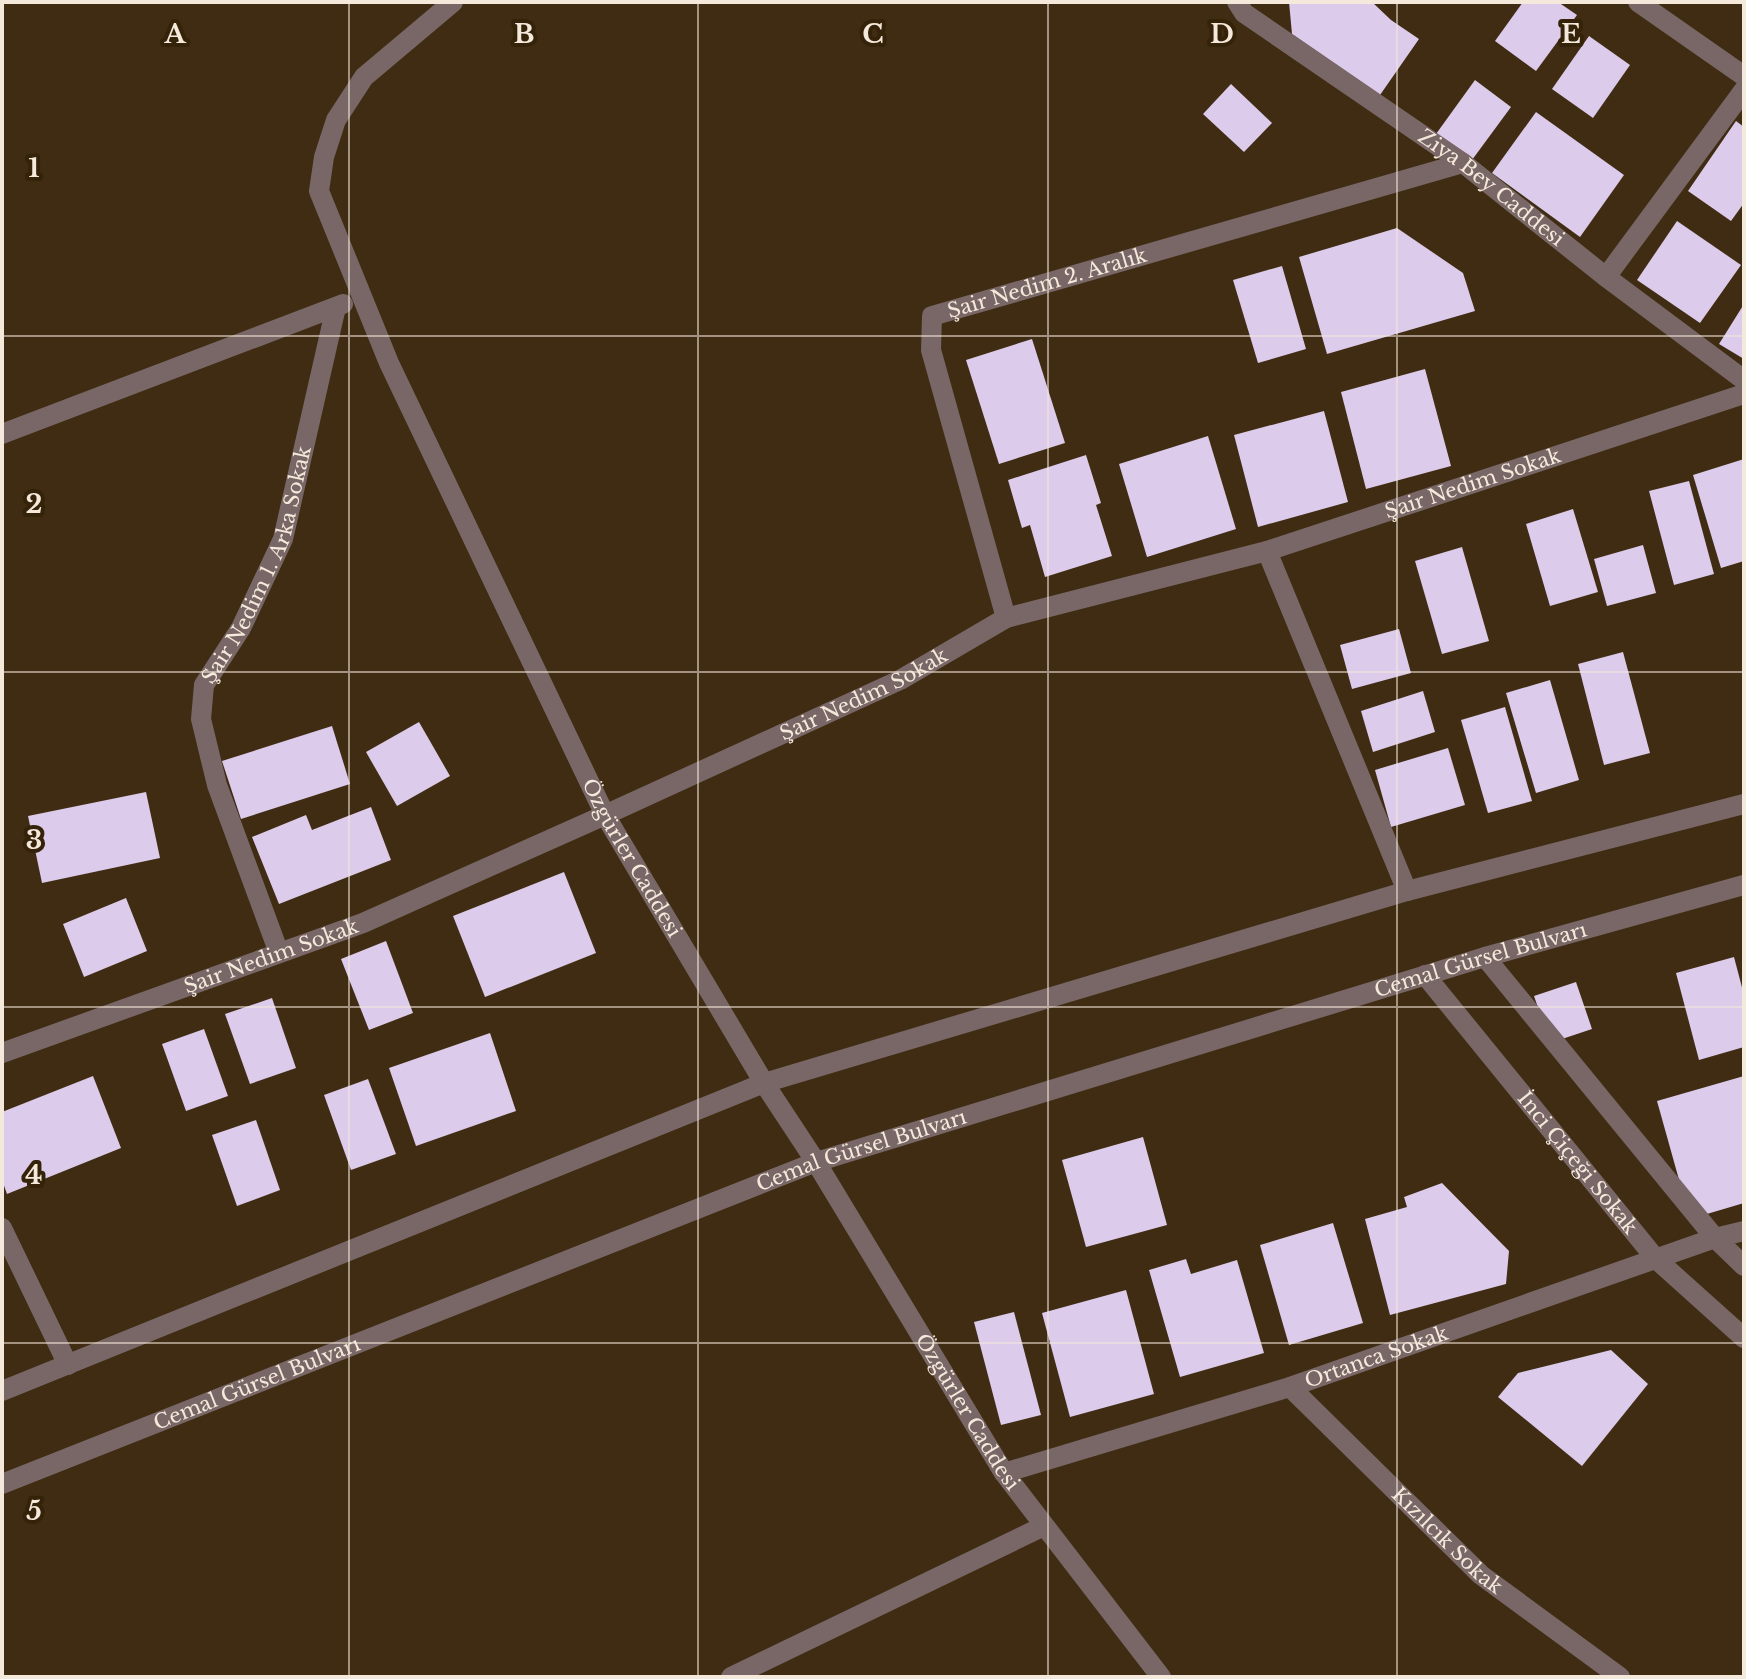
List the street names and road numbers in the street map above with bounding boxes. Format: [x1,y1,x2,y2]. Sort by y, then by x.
street label: Ziya Bey Caddesi [1414,124,1569,251]
street label: Şair Nedim 2. Aralık [945,243,1150,323]
street label: Şair Nedim 1. Arka Sokak [196,443,316,688]
street label: Şair Nedim Sokak [1382,443,1564,523]
street label: Şair Nedim Sokak [776,643,952,745]
street label: Özgürler Caddesi [577,774,687,942]
street label: Şair Nedim Sokak [181,913,362,999]
street label: Cemal Gürsel Bulvarı [1371,917,1589,1002]
street label: İnci Çiçeği Sokak [1513,1086,1643,1239]
street label: Cemal Gürsel Bulvarı [753,1105,969,1196]
street label: Ortanca Sokak [1301,1320,1452,1393]
street label: Özgürler Caddesi [911,1329,1025,1495]
street label: Cemal Gürsel Bulvarı [150,1332,364,1435]
street label: Kızılcık Sokak [1387,1482,1508,1599]

